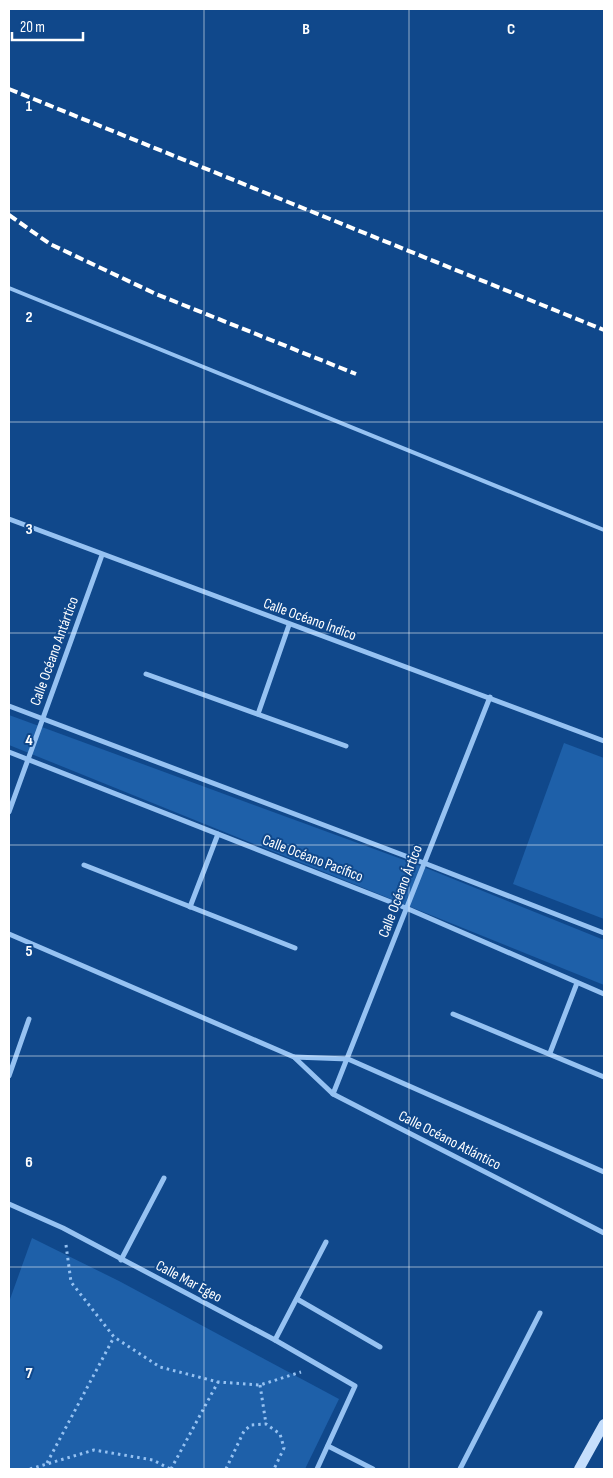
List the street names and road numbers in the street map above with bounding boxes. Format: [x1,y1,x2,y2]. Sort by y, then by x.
street label: Calle Océano Antártico [26,594,83,708]
street label: Calle Océano Índico [261,594,359,645]
street label: Calle Océano Pacífico [260,831,366,886]
street label: Calle Océano Ártico [374,842,427,940]
street label: Calle Océano Atlántico [395,1106,504,1174]
street label: Calle Mar Egeo [152,1256,225,1307]

